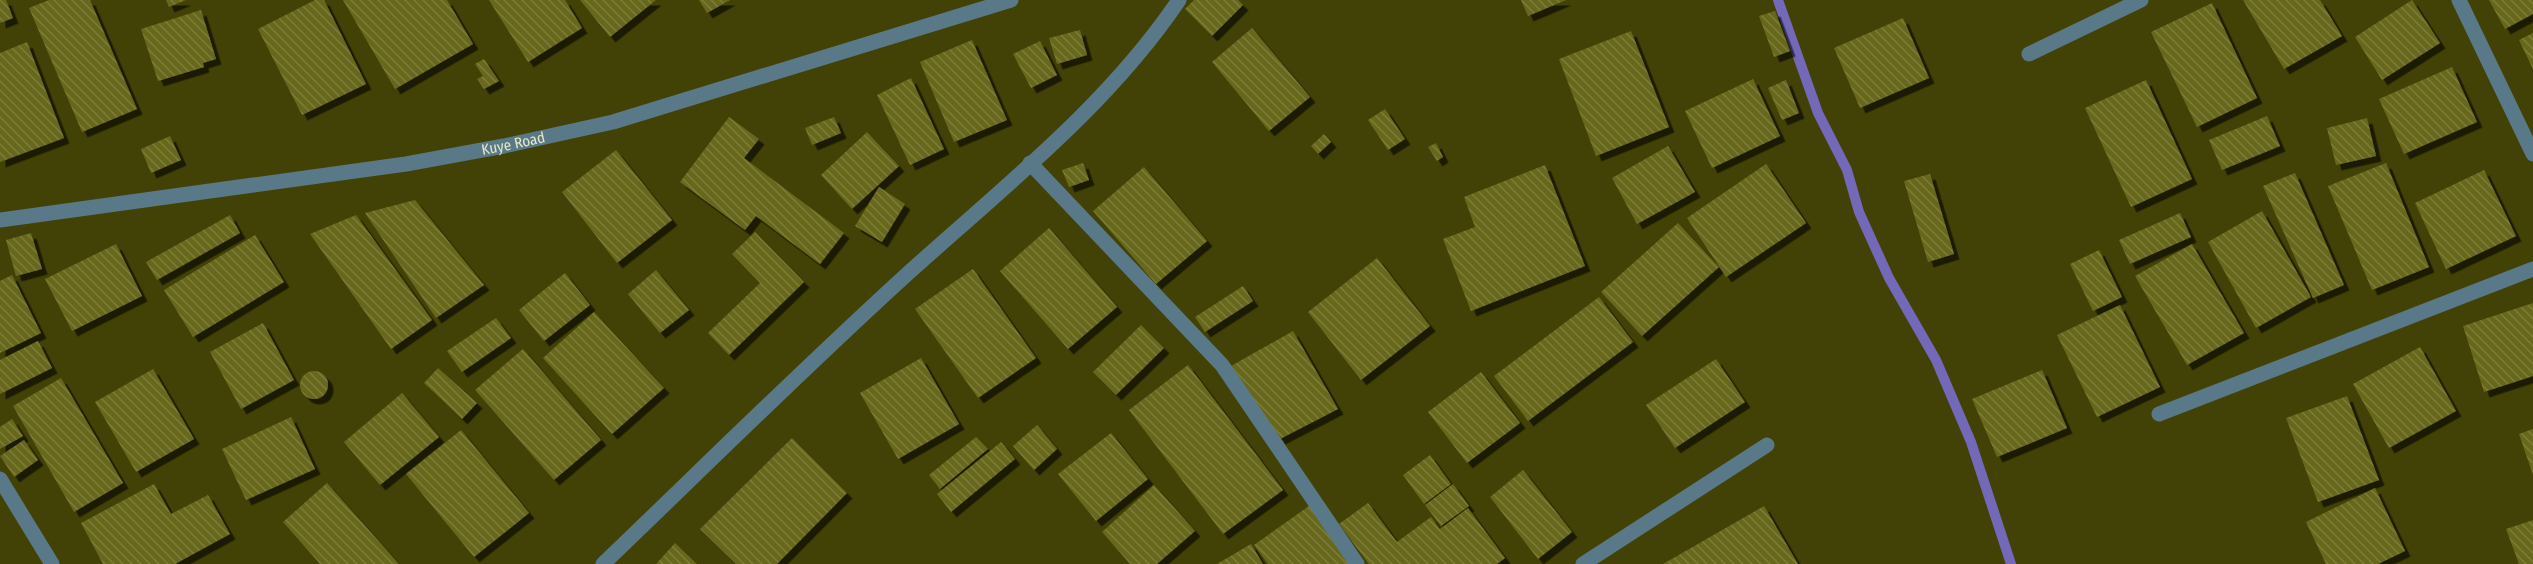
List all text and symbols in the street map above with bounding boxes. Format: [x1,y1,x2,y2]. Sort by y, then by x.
street label: Kuye Road [480,128,547,159]

